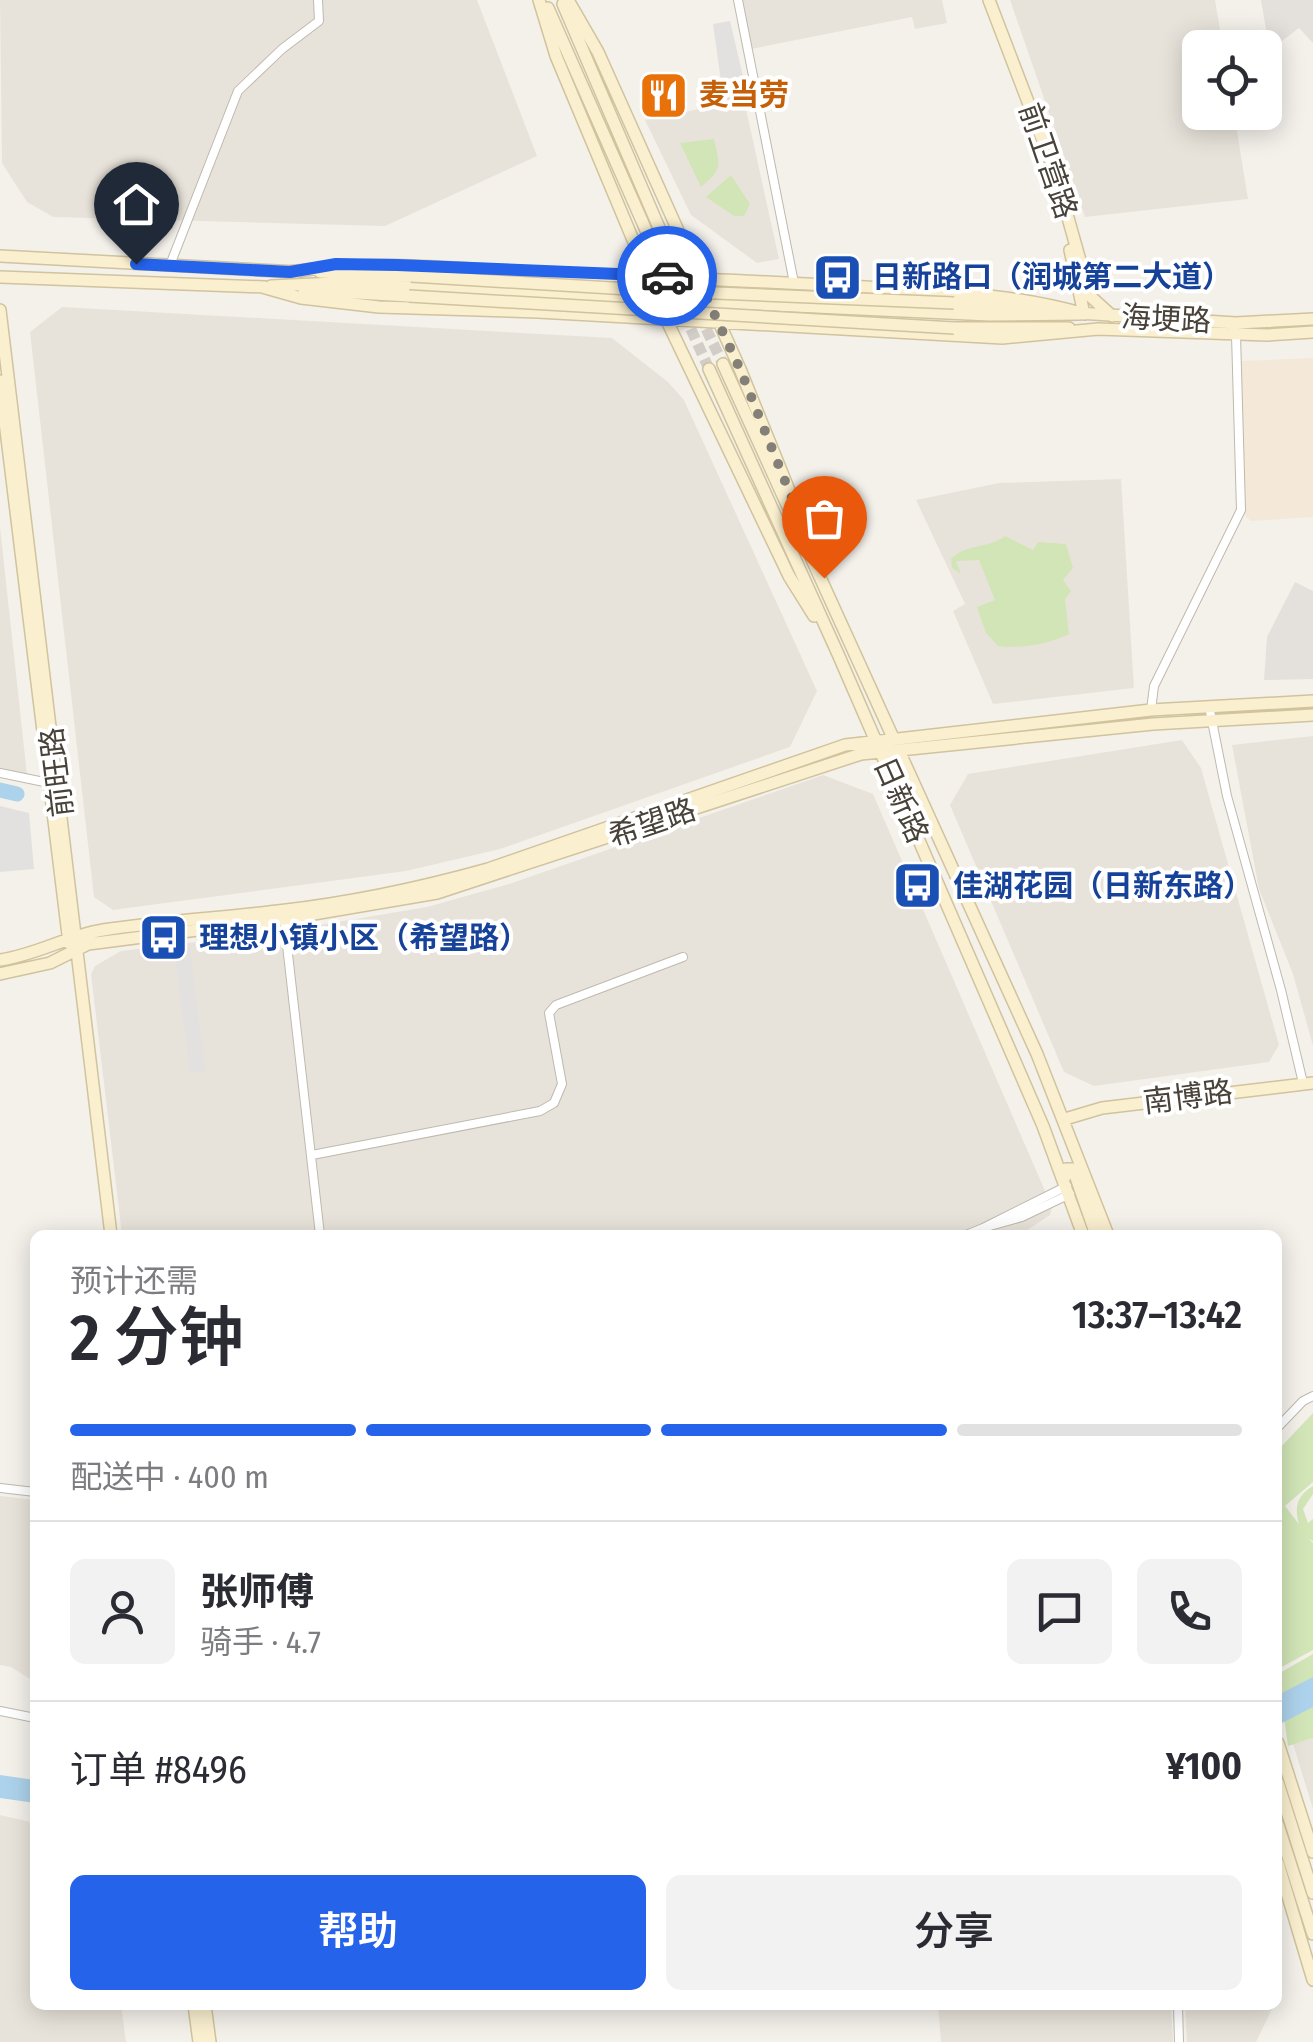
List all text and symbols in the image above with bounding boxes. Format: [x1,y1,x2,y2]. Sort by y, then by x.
map controls [1182,30,1282,130]
button: locate [1182,30,1282,130]
restaurant icon: 麦当劳 [638,69,690,121]
place label: 麦当劳 [699,77,789,113]
street label: 前卫营路 [1011,98,1085,224]
pin [94,162,179,265]
icon: home [109,177,164,232]
courier [617,226,717,326]
icon: car [640,249,695,304]
bus stop icon: 日新路口（润城第二大道） [811,251,863,303]
place label: 日新路口（润城第二大道） [872,259,1232,295]
street label: 海埂路 [1120,299,1212,339]
pin [782,476,867,579]
icon: bag [797,491,852,546]
street label: 前旺路 [34,725,80,819]
street label: 日新路 [866,752,936,848]
street label: 希望路 [604,791,700,855]
bus stop icon: 佳湖花园（日新东路） [892,860,944,912]
place label: 佳湖花园（日新东路） [953,868,1253,904]
bus stop icon: 理想小镇小区（希望路） [138,912,190,964]
place label: 理想小镇小区（希望路） [199,920,529,956]
street label: 南博路 [1141,1074,1235,1120]
text: 预计还需 [70,1262,198,1300]
text: 13:37–13:42 [1072,1292,1242,1338]
text: 2 分钟 [70,1299,244,1377]
text: 配送中 · 400 m [70,1458,269,1496]
button: person [70,1559,175,1664]
button: chat [1007,1559,1112,1664]
button: phone [1137,1559,1242,1664]
text: 张师傅 [200,1569,314,1615]
text: 骑手 · 4.7 [200,1623,321,1661]
text: ¥100 [1166,1743,1242,1789]
text: 订单 #8496 [70,1747,247,1793]
button: 帮助 [70,1875,646,1990]
button: 分享 [666,1875,1242,1990]

